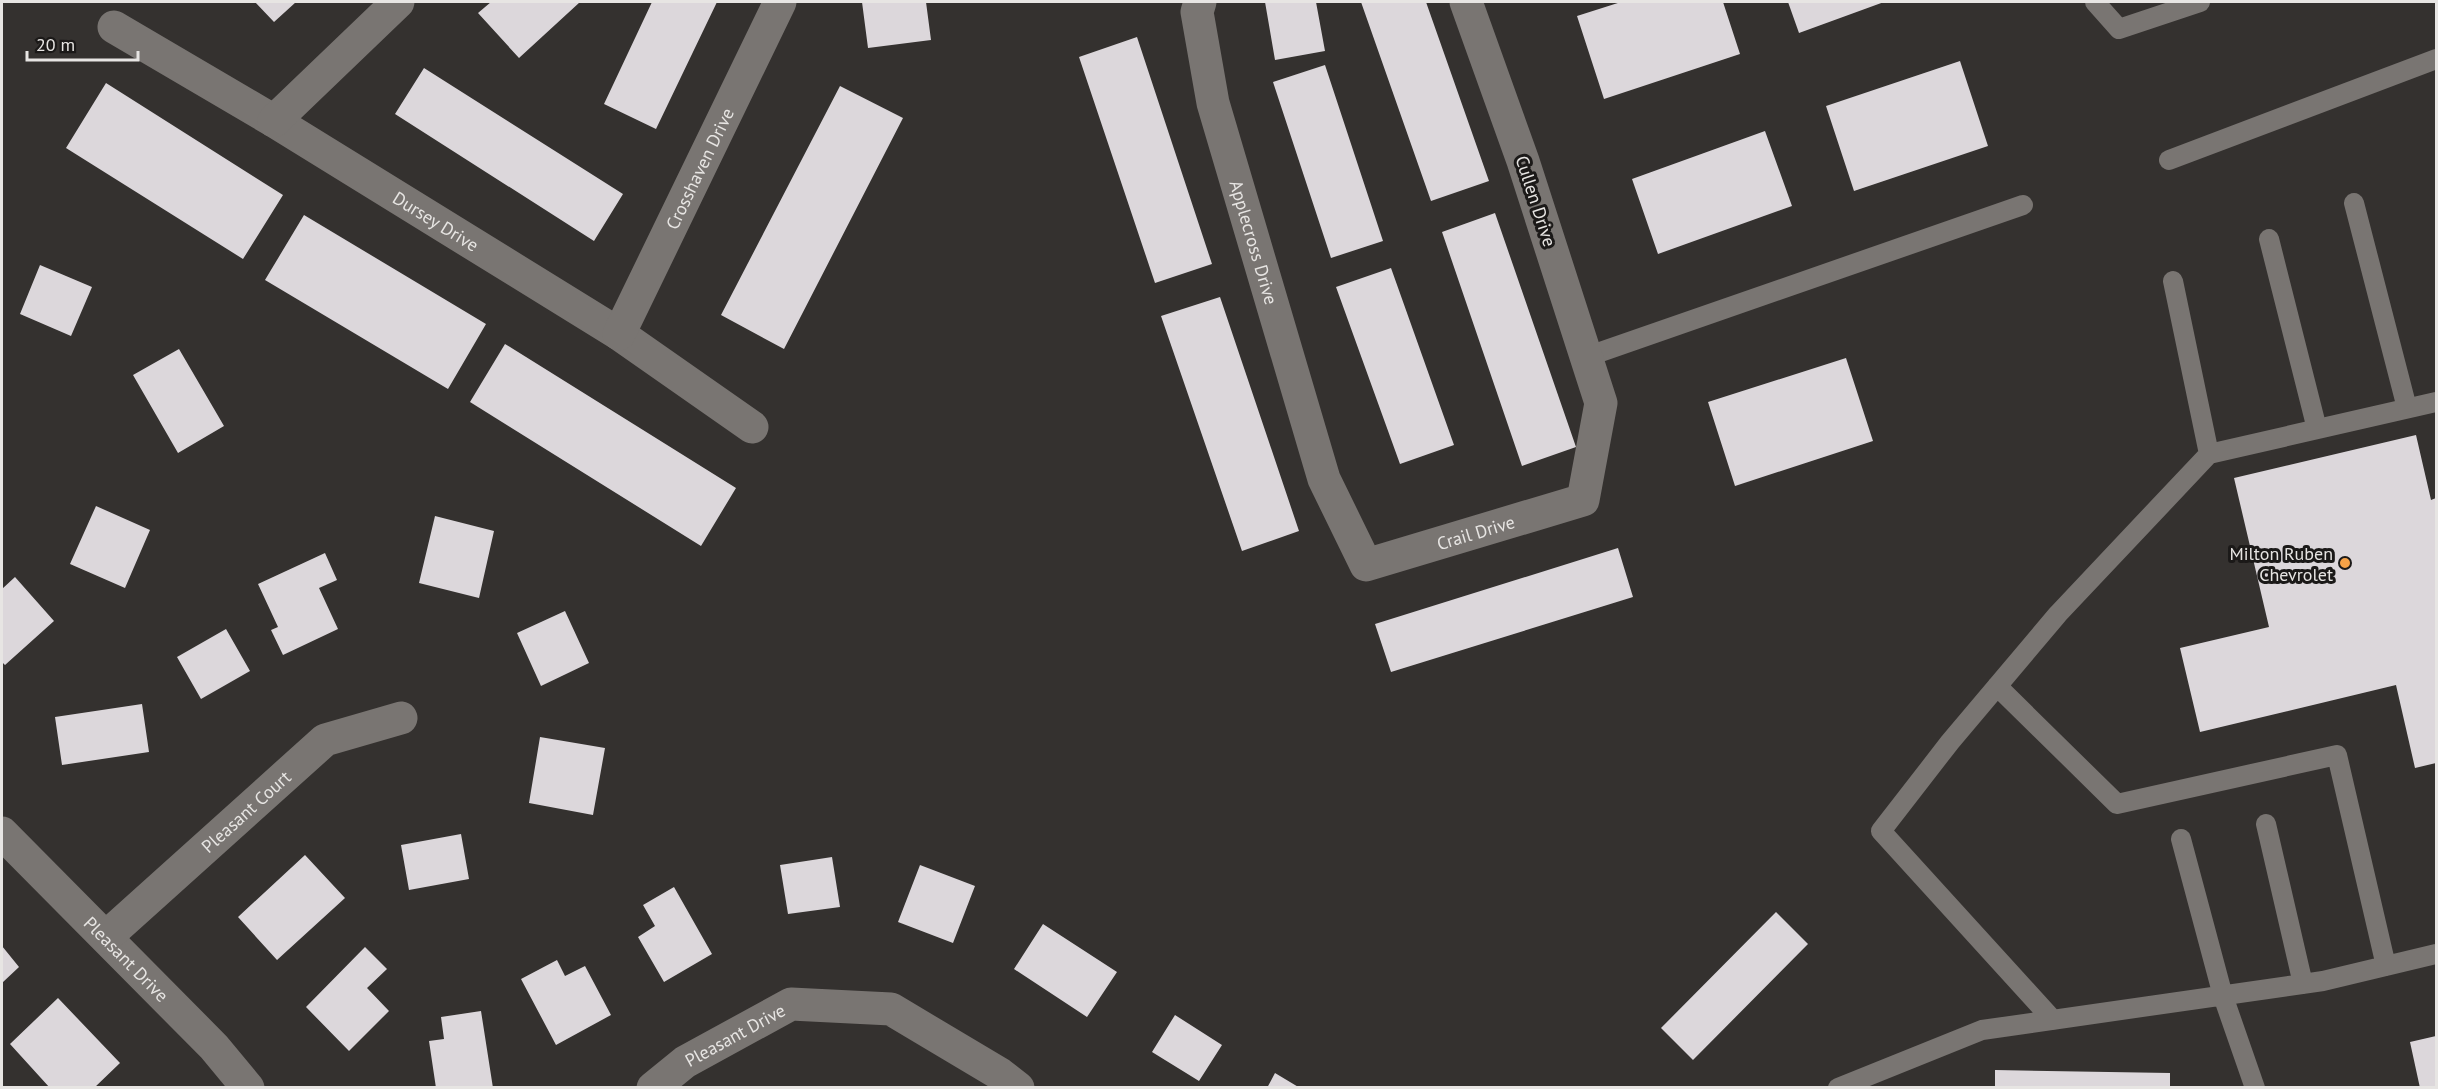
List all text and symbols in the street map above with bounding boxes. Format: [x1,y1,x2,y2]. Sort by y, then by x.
scale bar [27,24,138,62]
text: 20 m [36,33,75,56]
street label: Crosshaven Drive [660,104,739,233]
street label: Cullen Drive [1510,153,1562,249]
street label: Applecross Drive [1225,177,1283,307]
street label: Dursey Drive [389,186,483,256]
street label: Crail Drive [1434,510,1517,555]
place label: Milton Ruben Chevrolet [2230,542,2333,586]
marker: Milton Ruben Chevrolet [2338,556,2352,570]
street label: Pleasant Court [196,765,295,857]
street label: Pleasant Drive [79,911,174,1006]
street label: Pleasant Drive [681,998,789,1072]

